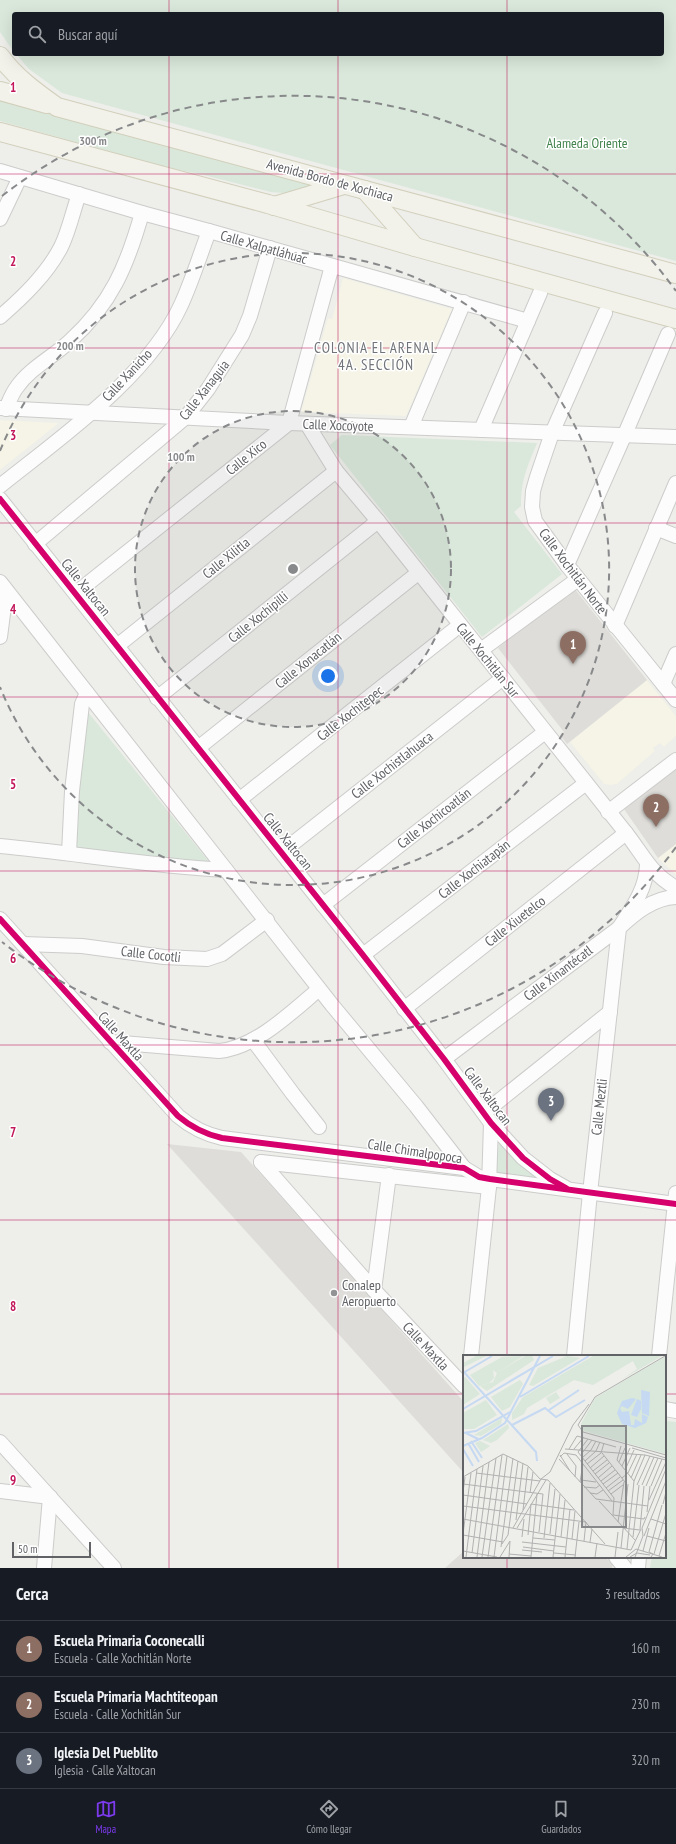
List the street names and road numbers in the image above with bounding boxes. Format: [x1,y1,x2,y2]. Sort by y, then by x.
street label: Avenida Bordo de Xochiaca [265,154,395,206]
street label: Calle Xalpatláhuac [218,226,310,268]
street label: Calle Xanicho [98,345,156,405]
street label: Calle Xanaguia [175,356,233,424]
street label: Calle Xocoyote [302,415,374,435]
street label: Calle Xico [222,435,270,479]
street label: Calle Xochitlán Norte [535,525,611,618]
street label: Calle Xilitla [199,533,253,583]
street label: Calle Xaltocan [57,555,115,619]
street label: Calle Xochipilli [224,587,292,647]
street label: Calle Xochitlán Sur [452,619,524,701]
street label: Calle Xonacatlán [271,628,345,692]
street label: Calle Xochitepec [313,681,387,745]
street label: Calle Xochistlahuaca [347,727,437,803]
street label: Calle Xochicoatlán [394,784,474,852]
street label: Calle Xaltocan [259,809,317,873]
street label: Calle Xochiatapán [434,835,514,903]
street label: Calle Xiuetelco [481,892,549,950]
street label: Calle Xinantécatl [520,941,597,1005]
street label: Calle Cocotli [120,942,182,966]
street label: Calle Maxtla [94,1008,148,1064]
street label: Calle Xaltocan [460,1063,516,1129]
street label: Calle Meztli [587,1078,611,1136]
street label: Calle Chimalpopoca [366,1135,464,1167]
street label: Calle Maxtla [399,1318,453,1374]

